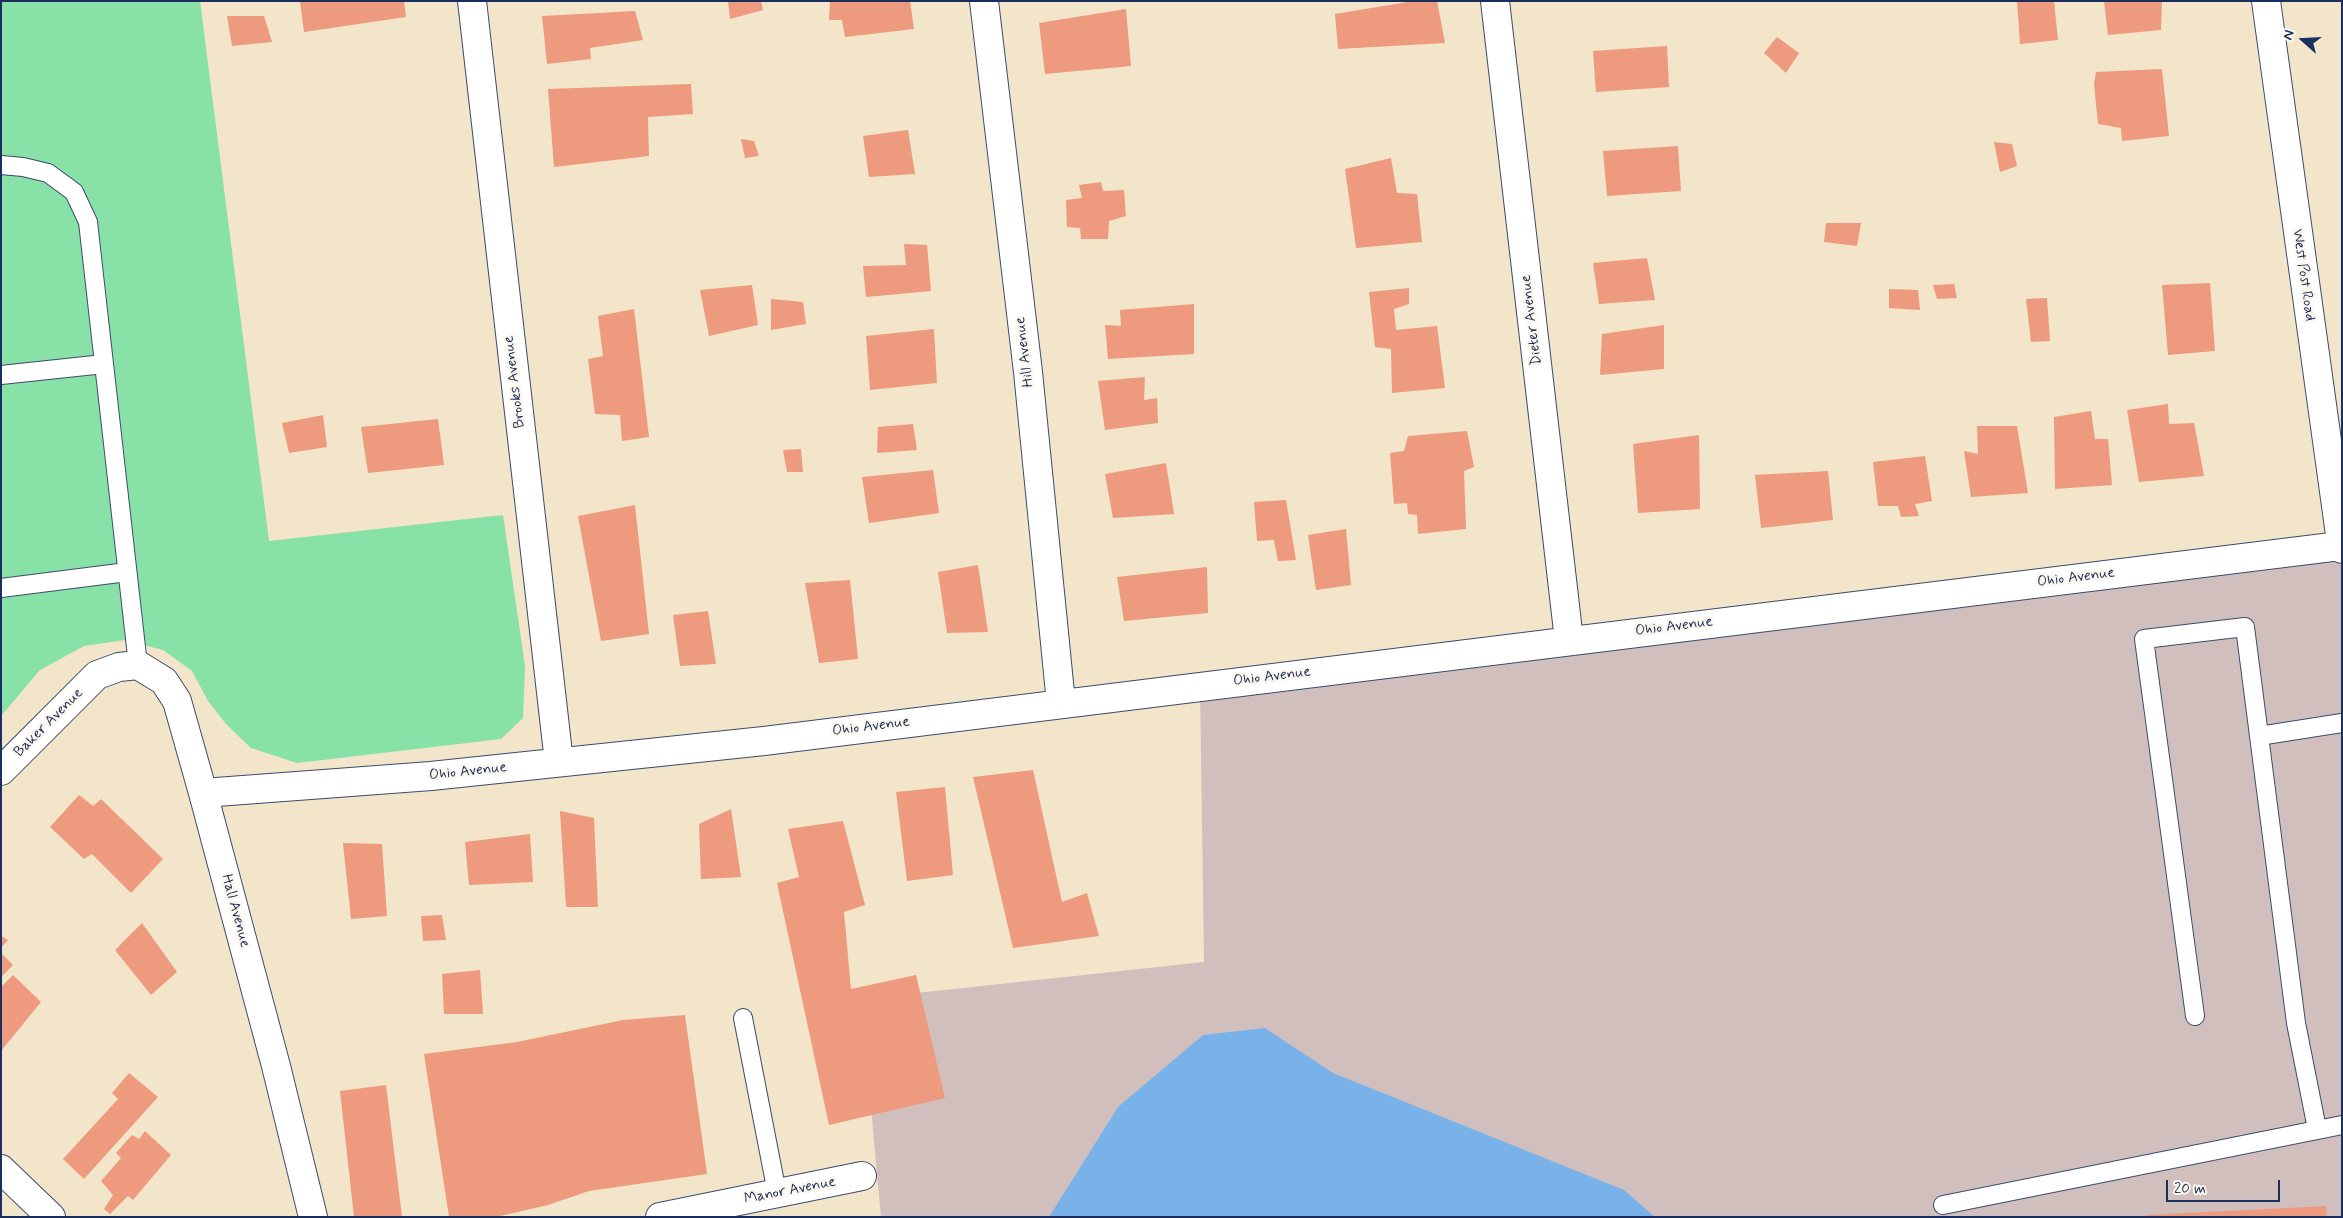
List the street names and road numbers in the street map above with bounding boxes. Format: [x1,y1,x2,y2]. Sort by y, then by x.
street label: West Post Road [2288,228,2318,322]
street label: Dieter Avenue [1518,274,1546,366]
street label: Hill Avenue [1012,316,1038,388]
street label: Brooks Avenue [500,335,530,429]
street label: Ohio Avenue [2036,564,2116,592]
street label: Ohio Avenue [1634,613,1714,641]
street label: Ohio Avenue [1232,663,1312,691]
street label: Baker Avenue [11,685,87,761]
street label: Ohio Avenue [831,713,911,741]
street label: Ohio Avenue [428,759,508,785]
street label: Hall Avenue [217,872,253,950]
street label: Manor Avenue [743,1173,837,1209]

